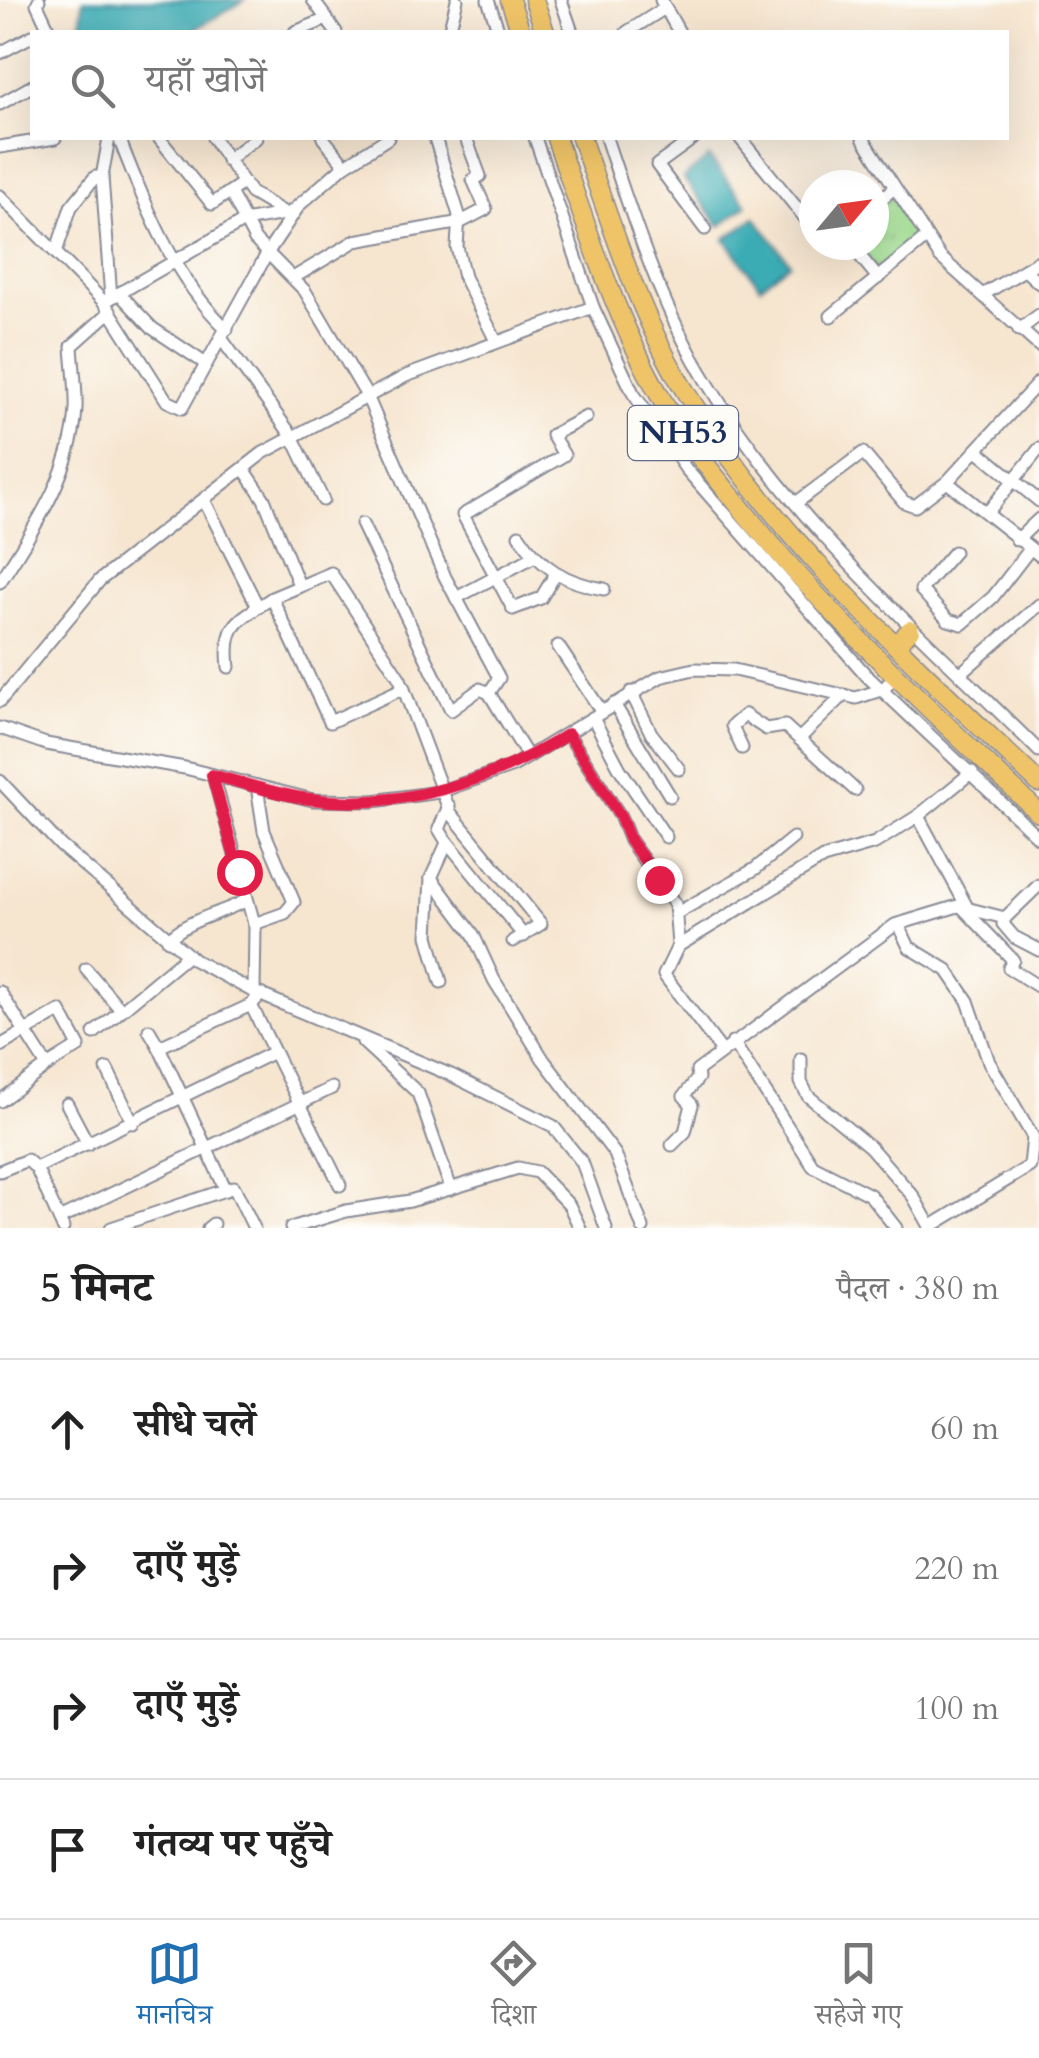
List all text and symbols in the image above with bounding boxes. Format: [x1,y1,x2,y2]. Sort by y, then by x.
search box [30,30,1009,140]
text: यहाँ खोजें [145,54,266,106]
icon: search [65,58,120,113]
north arrow [799,170,889,260]
road number: NH53 [628,406,738,460]
route start [217,850,263,896]
route end [637,858,683,904]
text: 5 मिनट [40,1259,152,1316]
text: पैदल · 380 m [837,1267,999,1311]
text: सीधे चलें [135,1398,255,1450]
icon: ahead [40,1402,95,1457]
text: 60 m [931,1407,999,1451]
text: दाएँ मुड़ें [135,1538,238,1590]
icon: right [40,1542,95,1597]
text: 220 m [914,1547,999,1591]
text: दाएँ मुड़ें [135,1678,238,1730]
icon: right [40,1682,95,1737]
text: 100 m [914,1687,999,1731]
text: गंतव्य पर पहुँचे [135,1818,331,1870]
icon: arrive [40,1822,95,1877]
tab: मानचित्र [137,1936,213,2042]
tab: दिशा [486,1936,541,2042]
tab: सहेजे गए [815,1936,902,2042]

